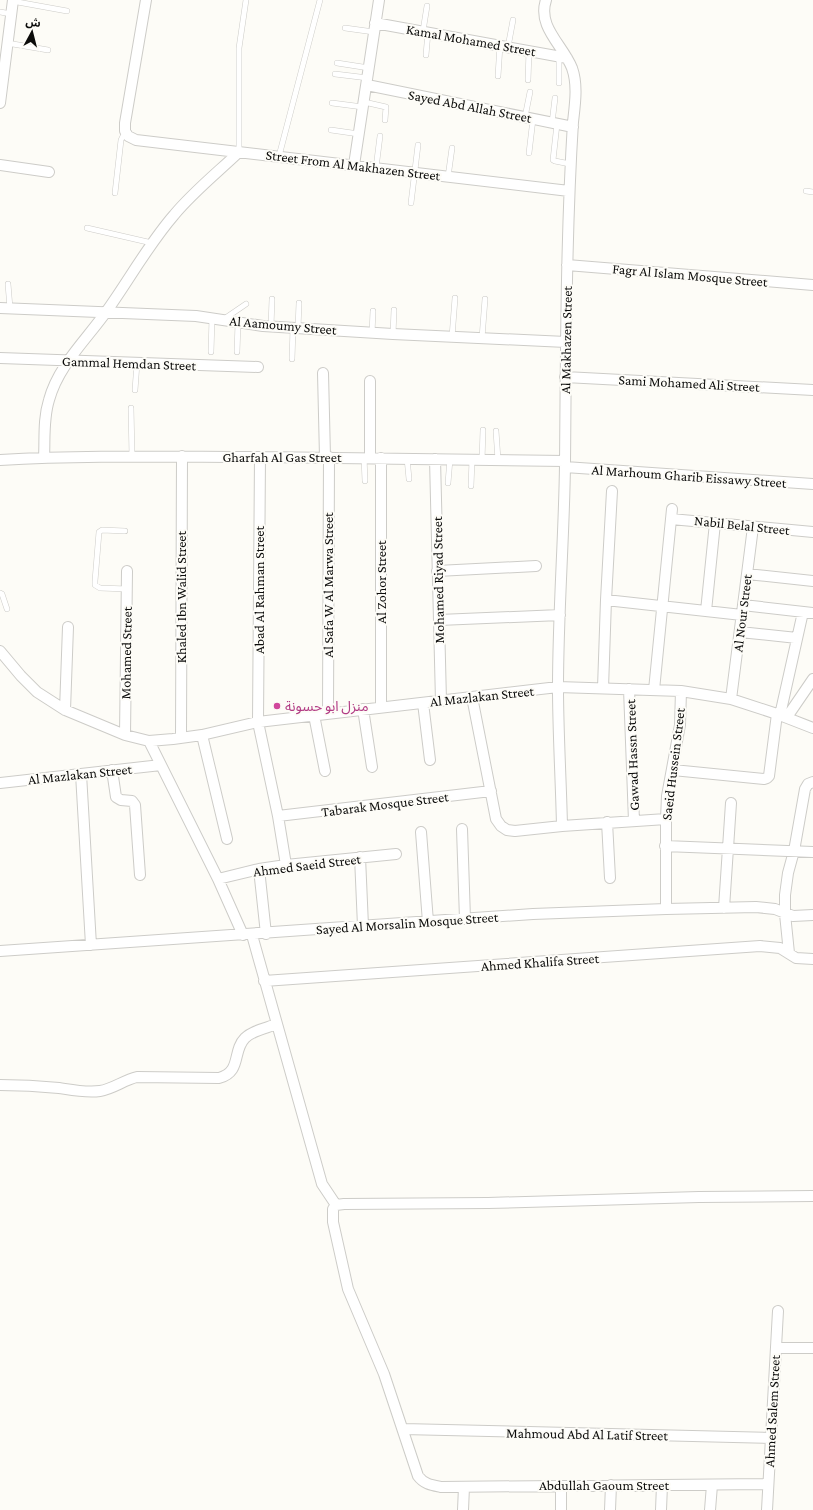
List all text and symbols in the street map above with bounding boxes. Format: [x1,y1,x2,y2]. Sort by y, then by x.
north arrow [12,12,52,52]
text: ش [25,15,41,30]
street label: Kamal Mohamed Street [405,21,537,59]
street label: Sayed Abd Allah Street [407,86,533,126]
street label: Street From Al Makhazen Street [265,146,442,184]
street label: Fagr Al Islam Mosque Street [612,260,769,290]
street label: Al Makhazen Street [557,285,575,394]
street label: Al Aamoumy Street [229,312,338,338]
street label: Gammal Hemdan Street [62,353,197,373]
street label: Sami Mohamed Ali Street [618,371,760,395]
street label: Gharfah Al Gas Street [222,449,342,465]
street label: Al Marhoum Gharib Eissawy Street [591,461,787,491]
street label: Al Safa W Al Marwa Street [320,512,336,658]
street label: Nabil Belal Street [694,512,791,538]
street label: Mohamed Riyad Street [429,516,447,644]
street label: Abad Al Rahman Street [251,526,267,654]
street label: Khaled Ibn Walid Street [173,531,189,663]
street label: Al Zohor Street [373,540,389,624]
street label: Al Nour Street [729,573,755,653]
street label: Mohamed Street [117,606,135,700]
street label: Al Mazlakan Street [429,683,535,709]
place label: منزل ابو حسونة [285,698,369,715]
street label: Gawad Hassn Street [622,699,642,811]
marker: منزل ابو حسونة [272,701,282,711]
street label: Saeid Hussein Street [658,706,688,821]
street label: Al Mazlakan Street [27,761,133,787]
street label: Tabarak Mosque Street [320,788,450,820]
street label: Ahmed Saeid Street [252,850,362,880]
street label: Sayed Al Morsalin Mosque Street [315,909,499,937]
street label: Ahmed Khalifa Street [480,950,600,974]
street label: Ahmed Salem Street [761,1354,783,1468]
street label: Mahmoud Abd Al Latif Street [506,1425,668,1443]
street label: Abdullah Gaoum Street [539,1477,669,1493]

